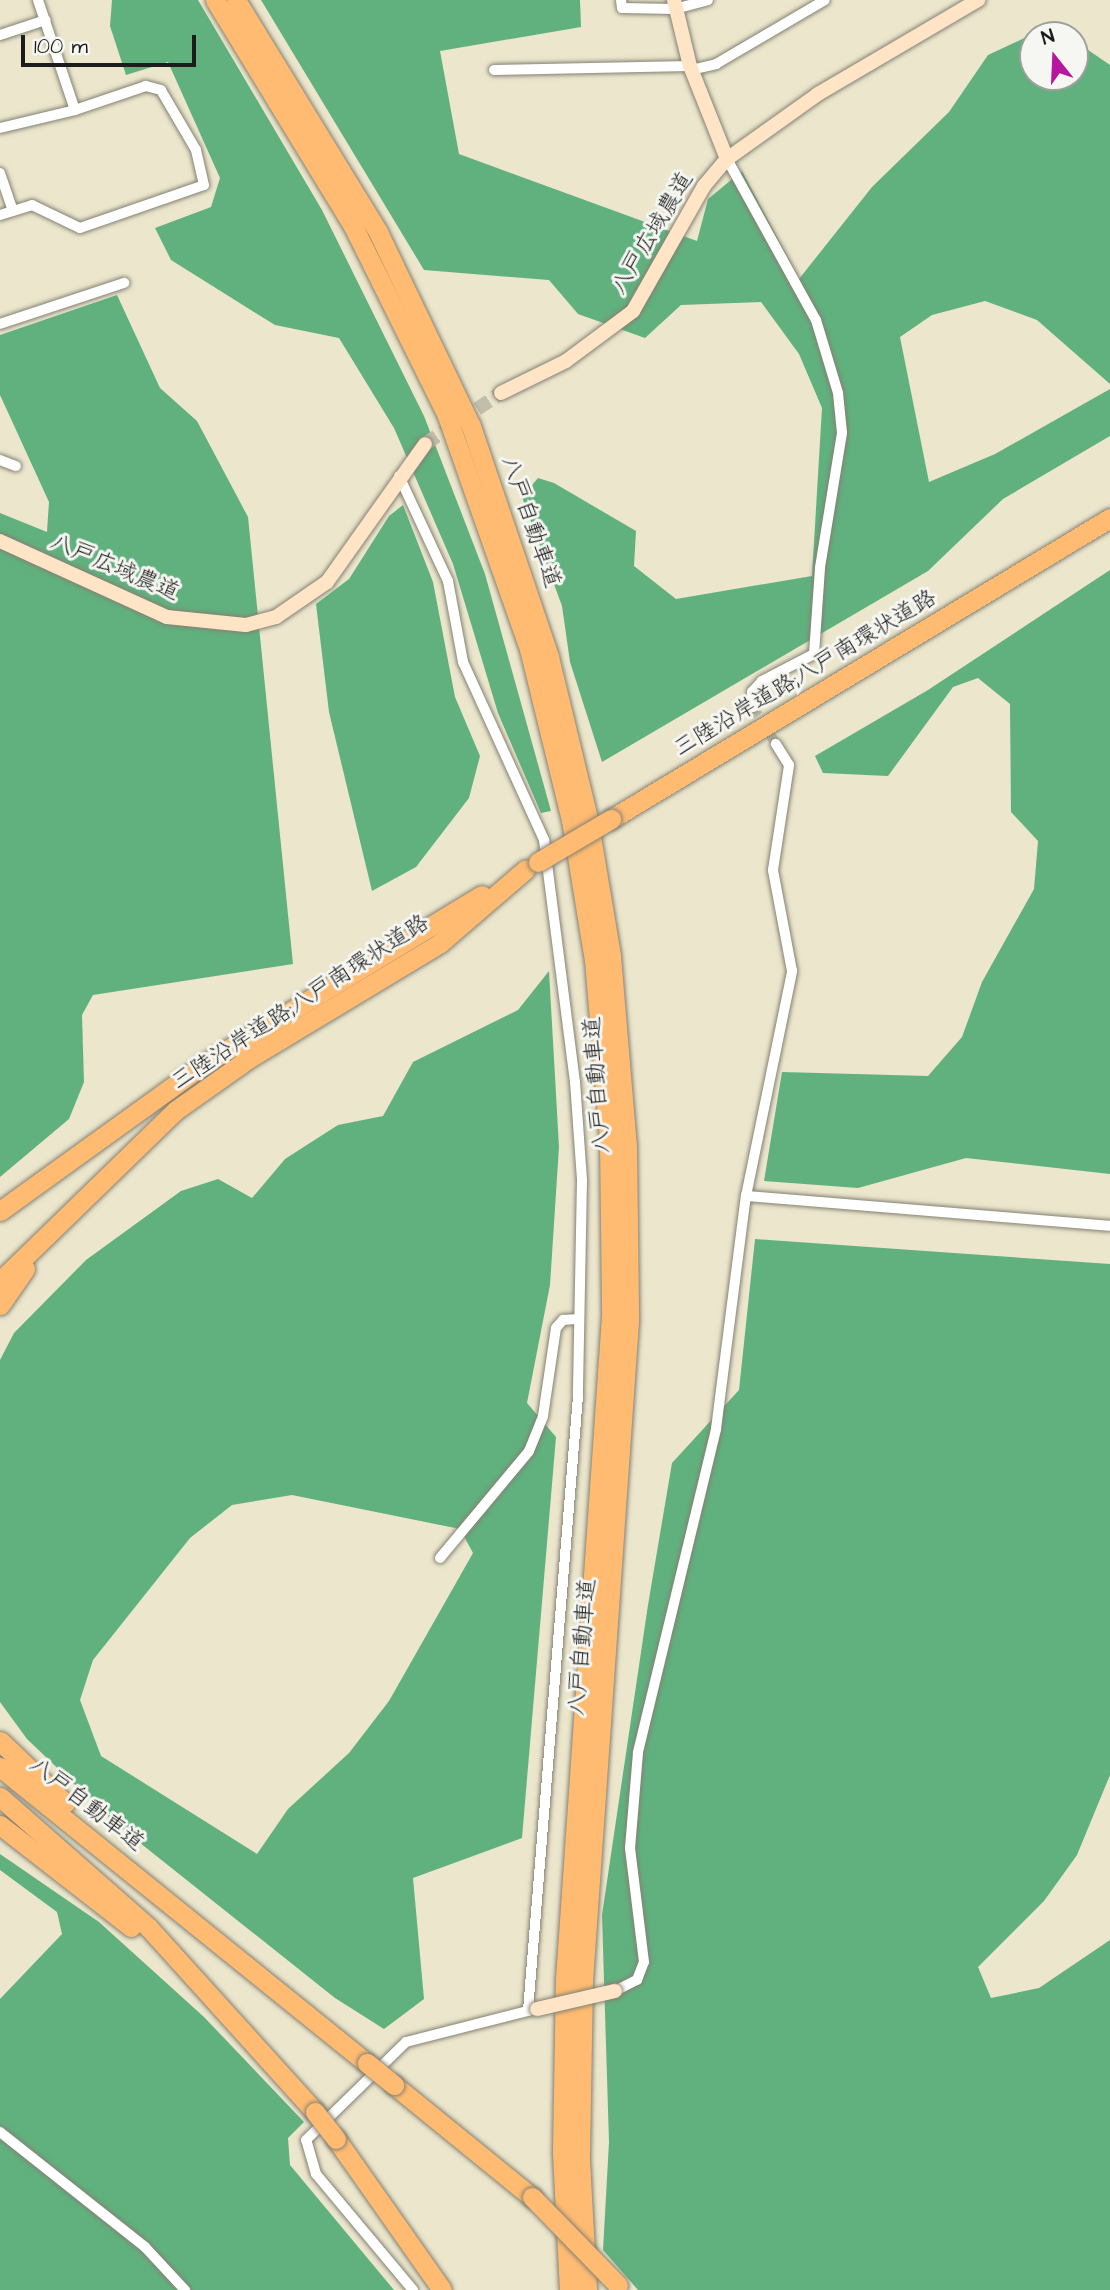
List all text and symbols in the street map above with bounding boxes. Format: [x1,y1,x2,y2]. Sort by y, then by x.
scale bar [24,21,200,65]
north arrow [1019,21,1089,91]
text: N [1038,23,1058,52]
text: 100 m [34,32,88,61]
street label: 八戸広域農道 [605,167,699,299]
street label: 八戸自動車道 [495,452,567,592]
street label: 八戸広域農道 [46,527,184,607]
street label: 三陸沿岸道路;八戸南環状道路 [669,583,941,763]
street label: 三陸沿岸道路;八戸南環状道路 [166,908,434,1096]
street label: 八戸自動車道 [578,1015,616,1155]
street label: 八戸自動車道 [562,1577,602,1717]
street label: 八戸自動車道 [24,1751,150,1857]

